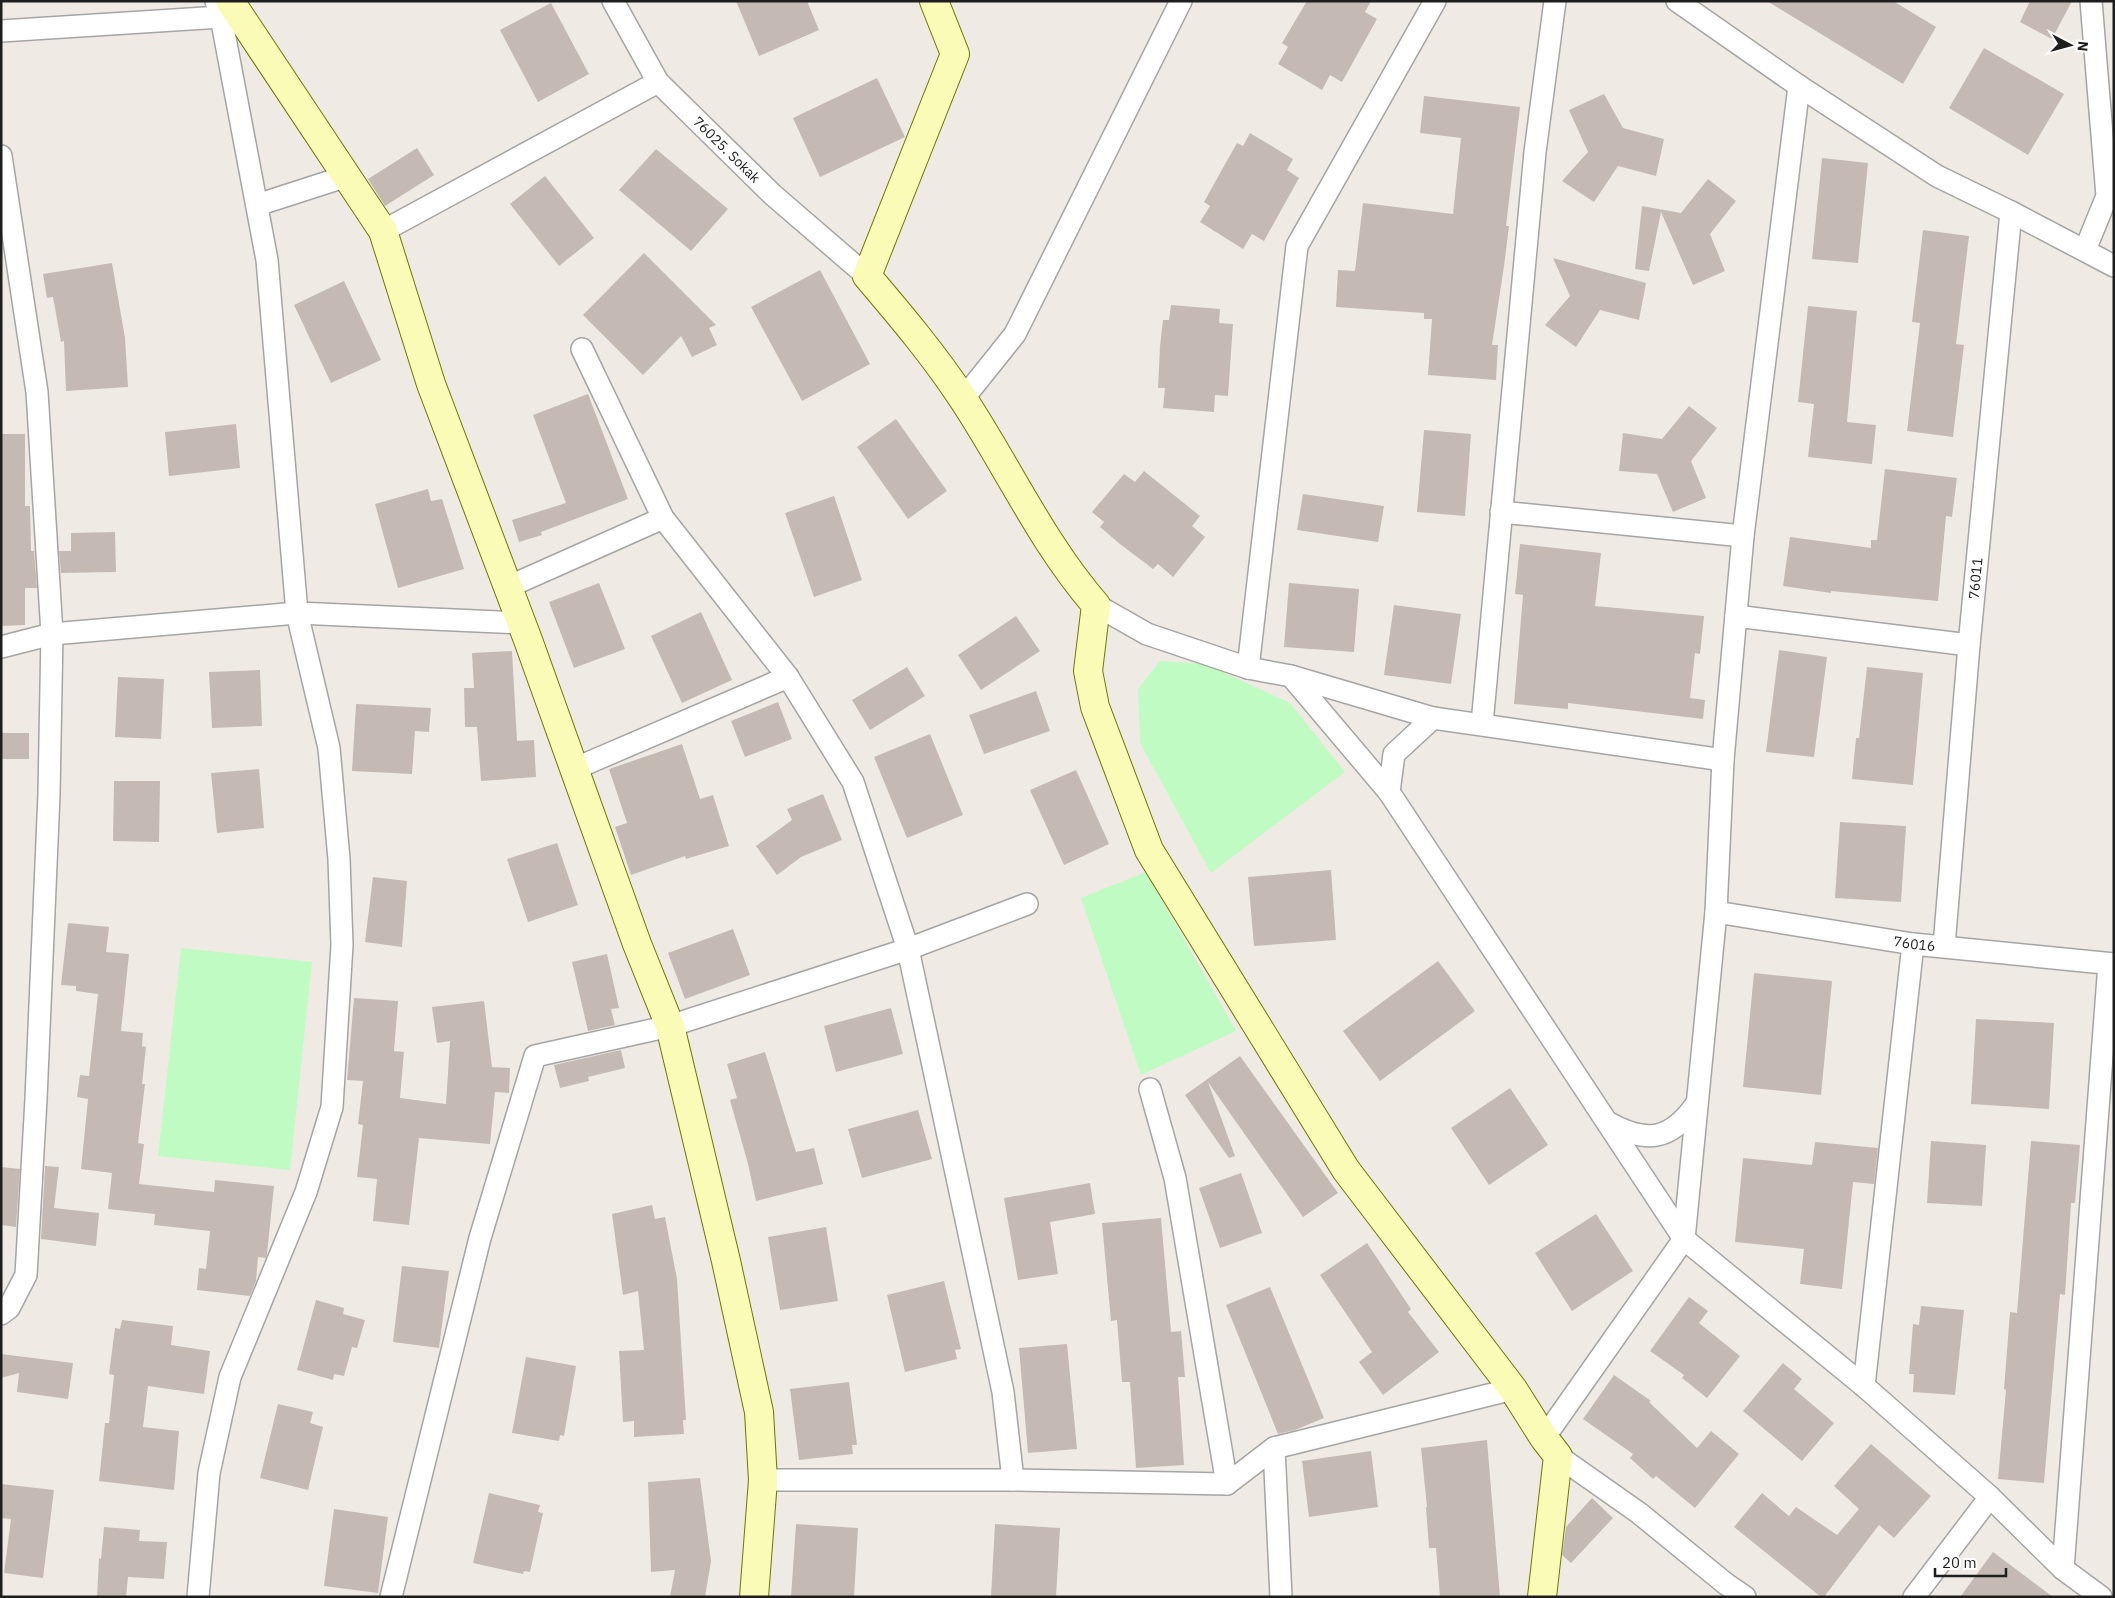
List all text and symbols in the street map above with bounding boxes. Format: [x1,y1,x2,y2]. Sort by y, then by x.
north arrow [2045,20,2095,70]
text: N [2073,40,2092,52]
street label: 76025. Sokak [689,112,765,187]
street label: 76011 [1964,557,1986,600]
street label: 76016 [1892,932,1936,955]
scale bar [1935,1546,2006,1578]
text: 20 m [1942,1553,1977,1572]

